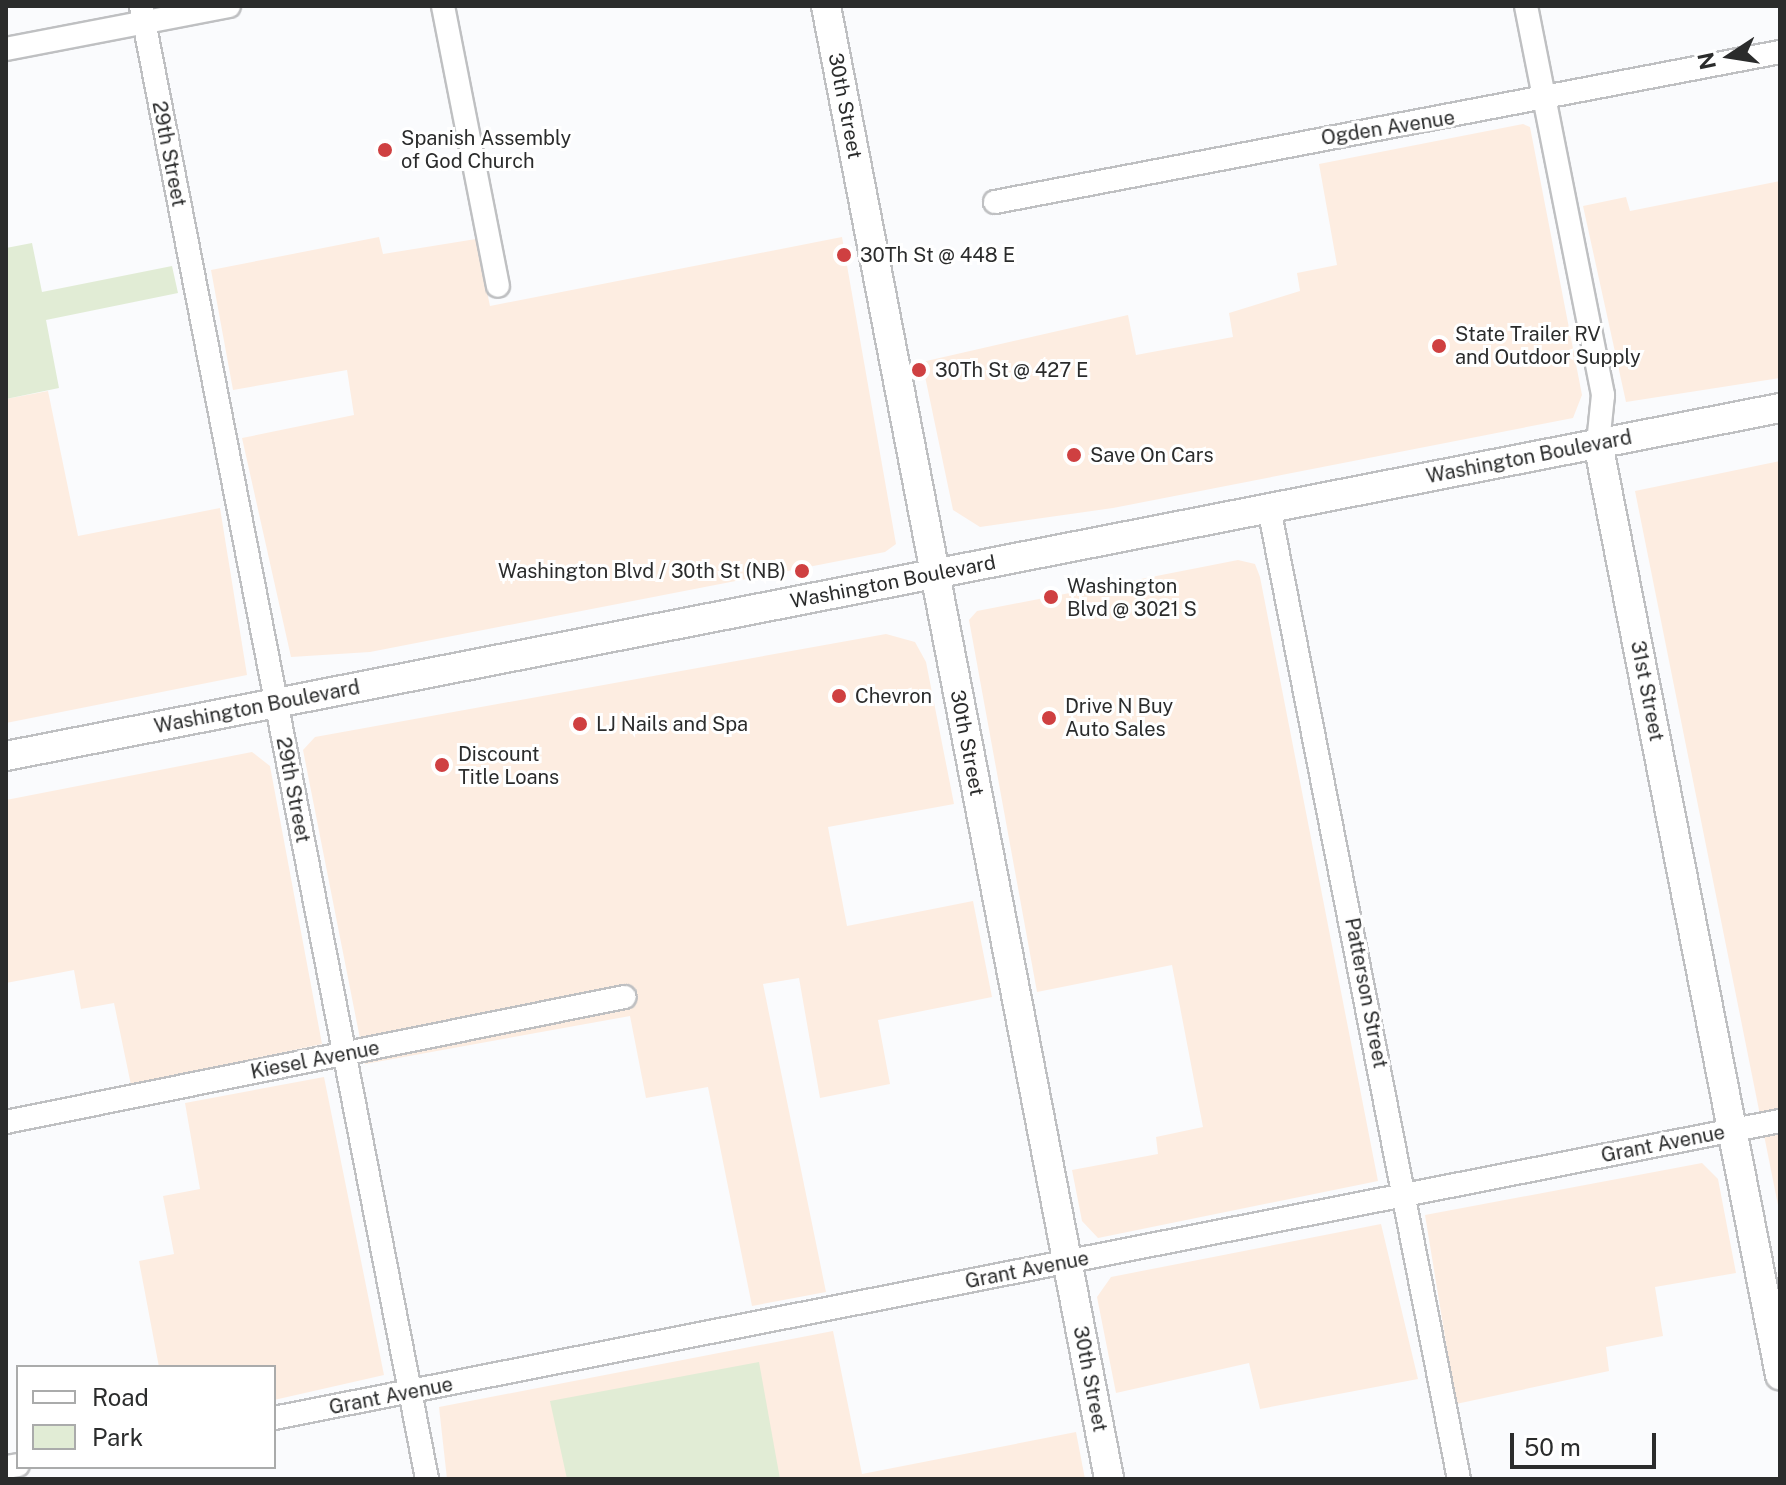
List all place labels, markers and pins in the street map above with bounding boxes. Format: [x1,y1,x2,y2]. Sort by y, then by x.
place label: Spanish Assembly of God Church [401,126,571,173]
marker: Spanish Assembly of God Church [376,141,394,159]
place label: 30Th St @ 448 E [860,243,1015,267]
marker: 30Th St @ 448 E [835,246,853,264]
place label: State Trailer RV and Outdoor Supply [1455,322,1641,369]
marker: State Trailer RV and Outdoor Supply [1430,337,1448,355]
place label: 30Th St @ 427 E [935,358,1089,382]
marker: 30Th St @ 427 E [910,361,928,379]
place label: Save On Cars [1090,443,1214,467]
marker: Save On Cars [1065,446,1083,464]
place label: Washington Blvd / 30th St (NB) [498,559,786,583]
marker: Washington Blvd / 30th St (NB) [793,562,811,580]
place label: Washington Blvd @ 3021 S [1067,574,1197,621]
marker: Washington Blvd @ 3021 S [1042,588,1060,606]
place label: Chevron [855,684,932,708]
marker: Chevron [830,687,848,705]
place label: Drive N Buy Auto Sales [1065,694,1173,741]
marker: Drive N Buy Auto Sales [1040,709,1058,727]
place label: LJ Nails and Spa [596,712,748,736]
marker: LJ Nails and Spa [571,715,589,733]
place label: Discount Title Loans [458,742,559,789]
marker: Discount Title Loans [433,756,451,774]

